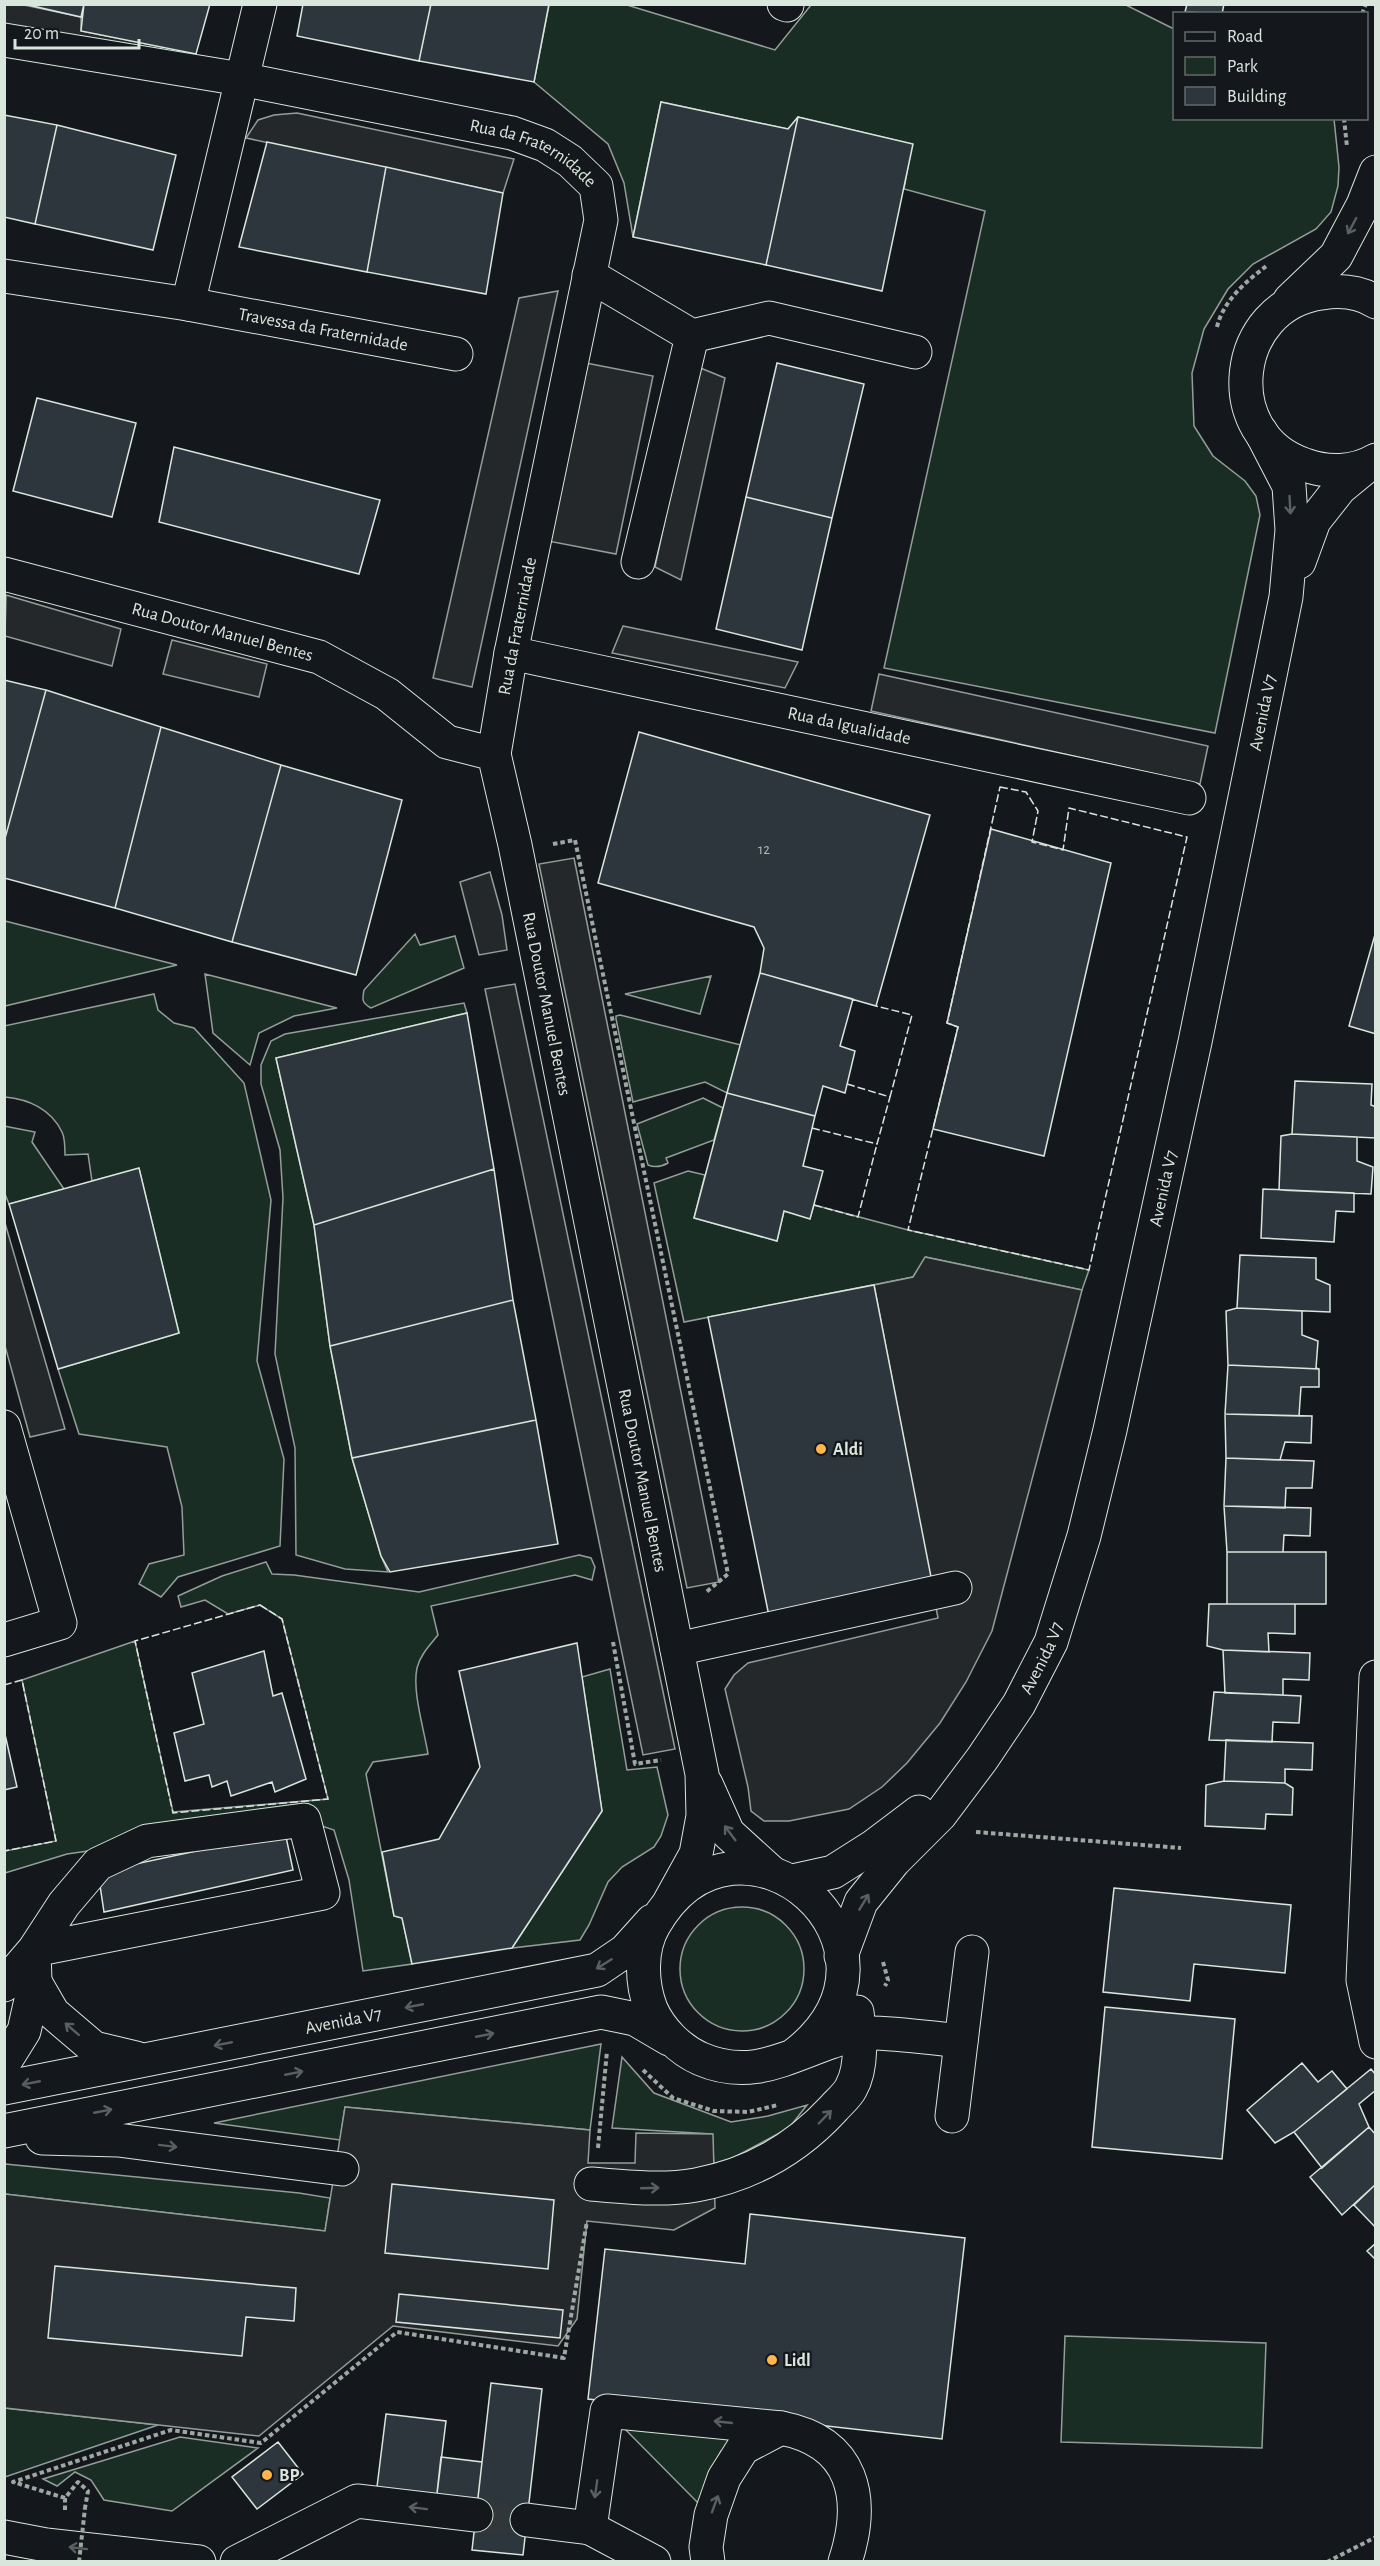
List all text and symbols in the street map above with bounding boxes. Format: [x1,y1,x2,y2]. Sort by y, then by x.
scale bar [15,12,140,50]
legend [1173,12,1368,120]
text: 20 m [24,25,59,43]
text: Road [1227,28,1263,46]
text: Park [1227,58,1259,76]
text: Building [1227,88,1287,106]
street label: Rua da Fraternidade [468,117,599,191]
one-way arrow [1346,216,1357,234]
street label: Travessa da Fraternidade [237,306,409,355]
one-way arrow [1285,494,1296,514]
street label: Rua da Fraternidade [496,556,540,697]
street label: Rua Doutor Manuel Bentes [130,600,315,665]
street label: Avenida V7 [1247,673,1280,753]
street label: Rua da Igualidade [786,704,912,748]
house number: 12 [758,842,770,857]
street label: Rua Doutor Manuel Bentes [519,911,573,1097]
street label: Avenida V7 [1147,1149,1181,1228]
street label: Rua Doutor Manuel Bentes [615,1387,669,1574]
place label: Aldi [833,1441,863,1459]
marker: Aldi [814,1442,828,1456]
street label: Avenida V7 [1018,1620,1067,1697]
one-way arrow [724,1825,737,1841]
one-way arrow [858,1894,870,1911]
one-way arrow [596,1959,613,1971]
one-way arrow [405,2001,424,2012]
street label: Avenida V7 [304,2005,383,2038]
one-way arrow [65,2022,80,2036]
one-way arrow [475,2029,495,2040]
one-way arrow [213,2039,233,2050]
one-way arrow [284,2067,304,2078]
one-way arrow [22,2077,41,2089]
one-way arrow [93,2105,112,2117]
one-way arrow [818,2110,832,2125]
one-way arrow [157,2141,177,2152]
one-way arrow [639,2182,659,2193]
place label: Lidl [784,2352,811,2370]
marker: Lidl [765,2353,779,2367]
one-way arrow [714,2416,733,2427]
place label: BP [279,2467,299,2485]
marker: BP [260,2468,274,2482]
one-way arrow [590,2478,601,2498]
one-way arrow [710,2495,721,2514]
one-way arrow [408,2502,428,2513]
one-way arrow [68,2542,88,2553]

